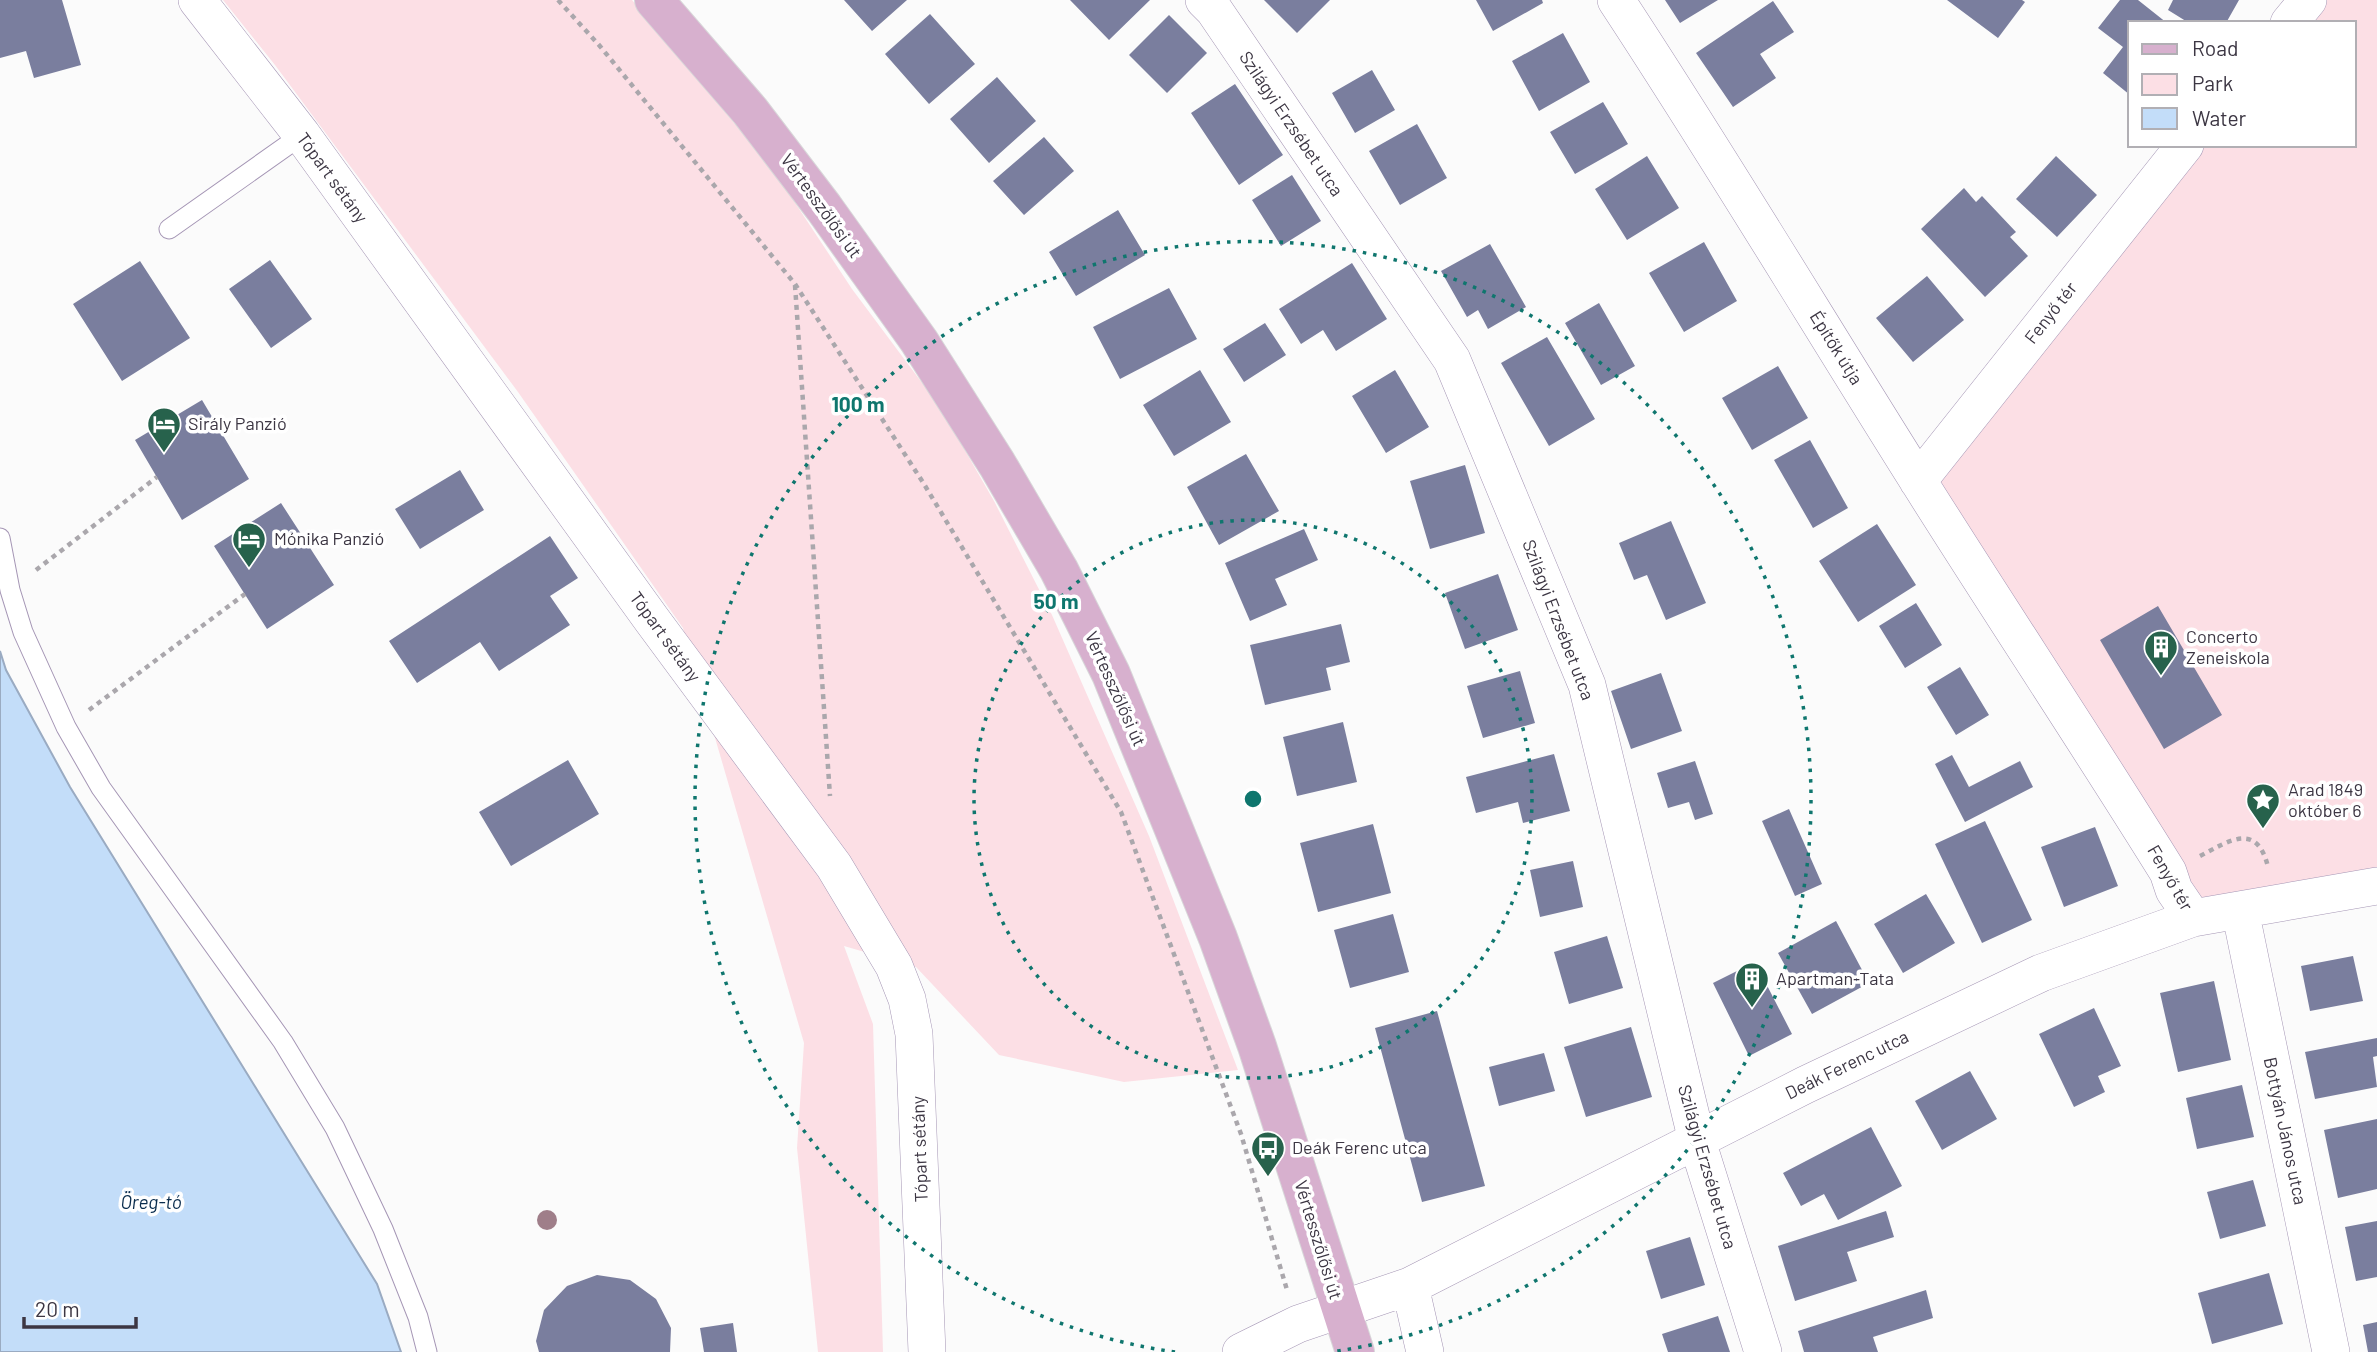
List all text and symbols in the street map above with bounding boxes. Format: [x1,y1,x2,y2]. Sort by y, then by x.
legend [2128,21,2356,147]
text: Road [2192,35,2238,60]
street label: Szilágyi Erzsébet utca [1235,47,1349,200]
text: Park [2192,70,2233,95]
text: Water [2192,105,2247,130]
street label: Tópart sétány [293,128,373,227]
street label: Vértesszőlősi út [777,149,867,262]
street label: Fenyő tér [2019,277,2081,348]
street label: Építők útja [1806,306,1868,389]
text: 100 m [831,391,885,416]
hotel icon: Sirály Panzió [145,405,183,454]
place label: Sirály Panzió [188,412,287,434]
hotel icon: Mónika Panzió [230,520,268,569]
place label: Mónika Panzió [274,527,384,549]
street label: Szilágyi Erzsébet utca [1518,536,1600,703]
street label: Tópart sétány [626,587,706,686]
text: 50 m [1033,588,1079,613]
place label: Concerto Zeneiskola [2186,625,2270,668]
street label: Vértesszőlősi út [1081,628,1151,749]
building icon: Concerto Zeneiskola [2142,628,2180,677]
place label: Arad 1849 október 6 [2288,778,2363,821]
place icon: Arad 1849 október 6 [2244,781,2282,830]
centre of rings [1241,787,1265,811]
street label: Fenyő tér [2143,841,2199,915]
building icon: Apartman-Tata [1733,960,1771,1009]
place label: Apartman-Tata [1776,967,1894,989]
street label: Deák Ferenc utca [1781,1025,1912,1103]
street label: Bottyán János utca [2260,1055,2312,1207]
street label: Szilágyi Erzsébet utca [1674,1082,1742,1252]
street label: Tópart sétány [906,1095,932,1203]
bus stop icon: Deák Ferenc utca [1249,1129,1287,1178]
place label: Deák Ferenc utca [1292,1136,1427,1158]
street label: Vértesszőlősi út [1290,1177,1348,1302]
water label: Öreg-tó [120,1190,182,1213]
scale bar [24,1286,136,1330]
text: 20 m [35,1296,80,1321]

